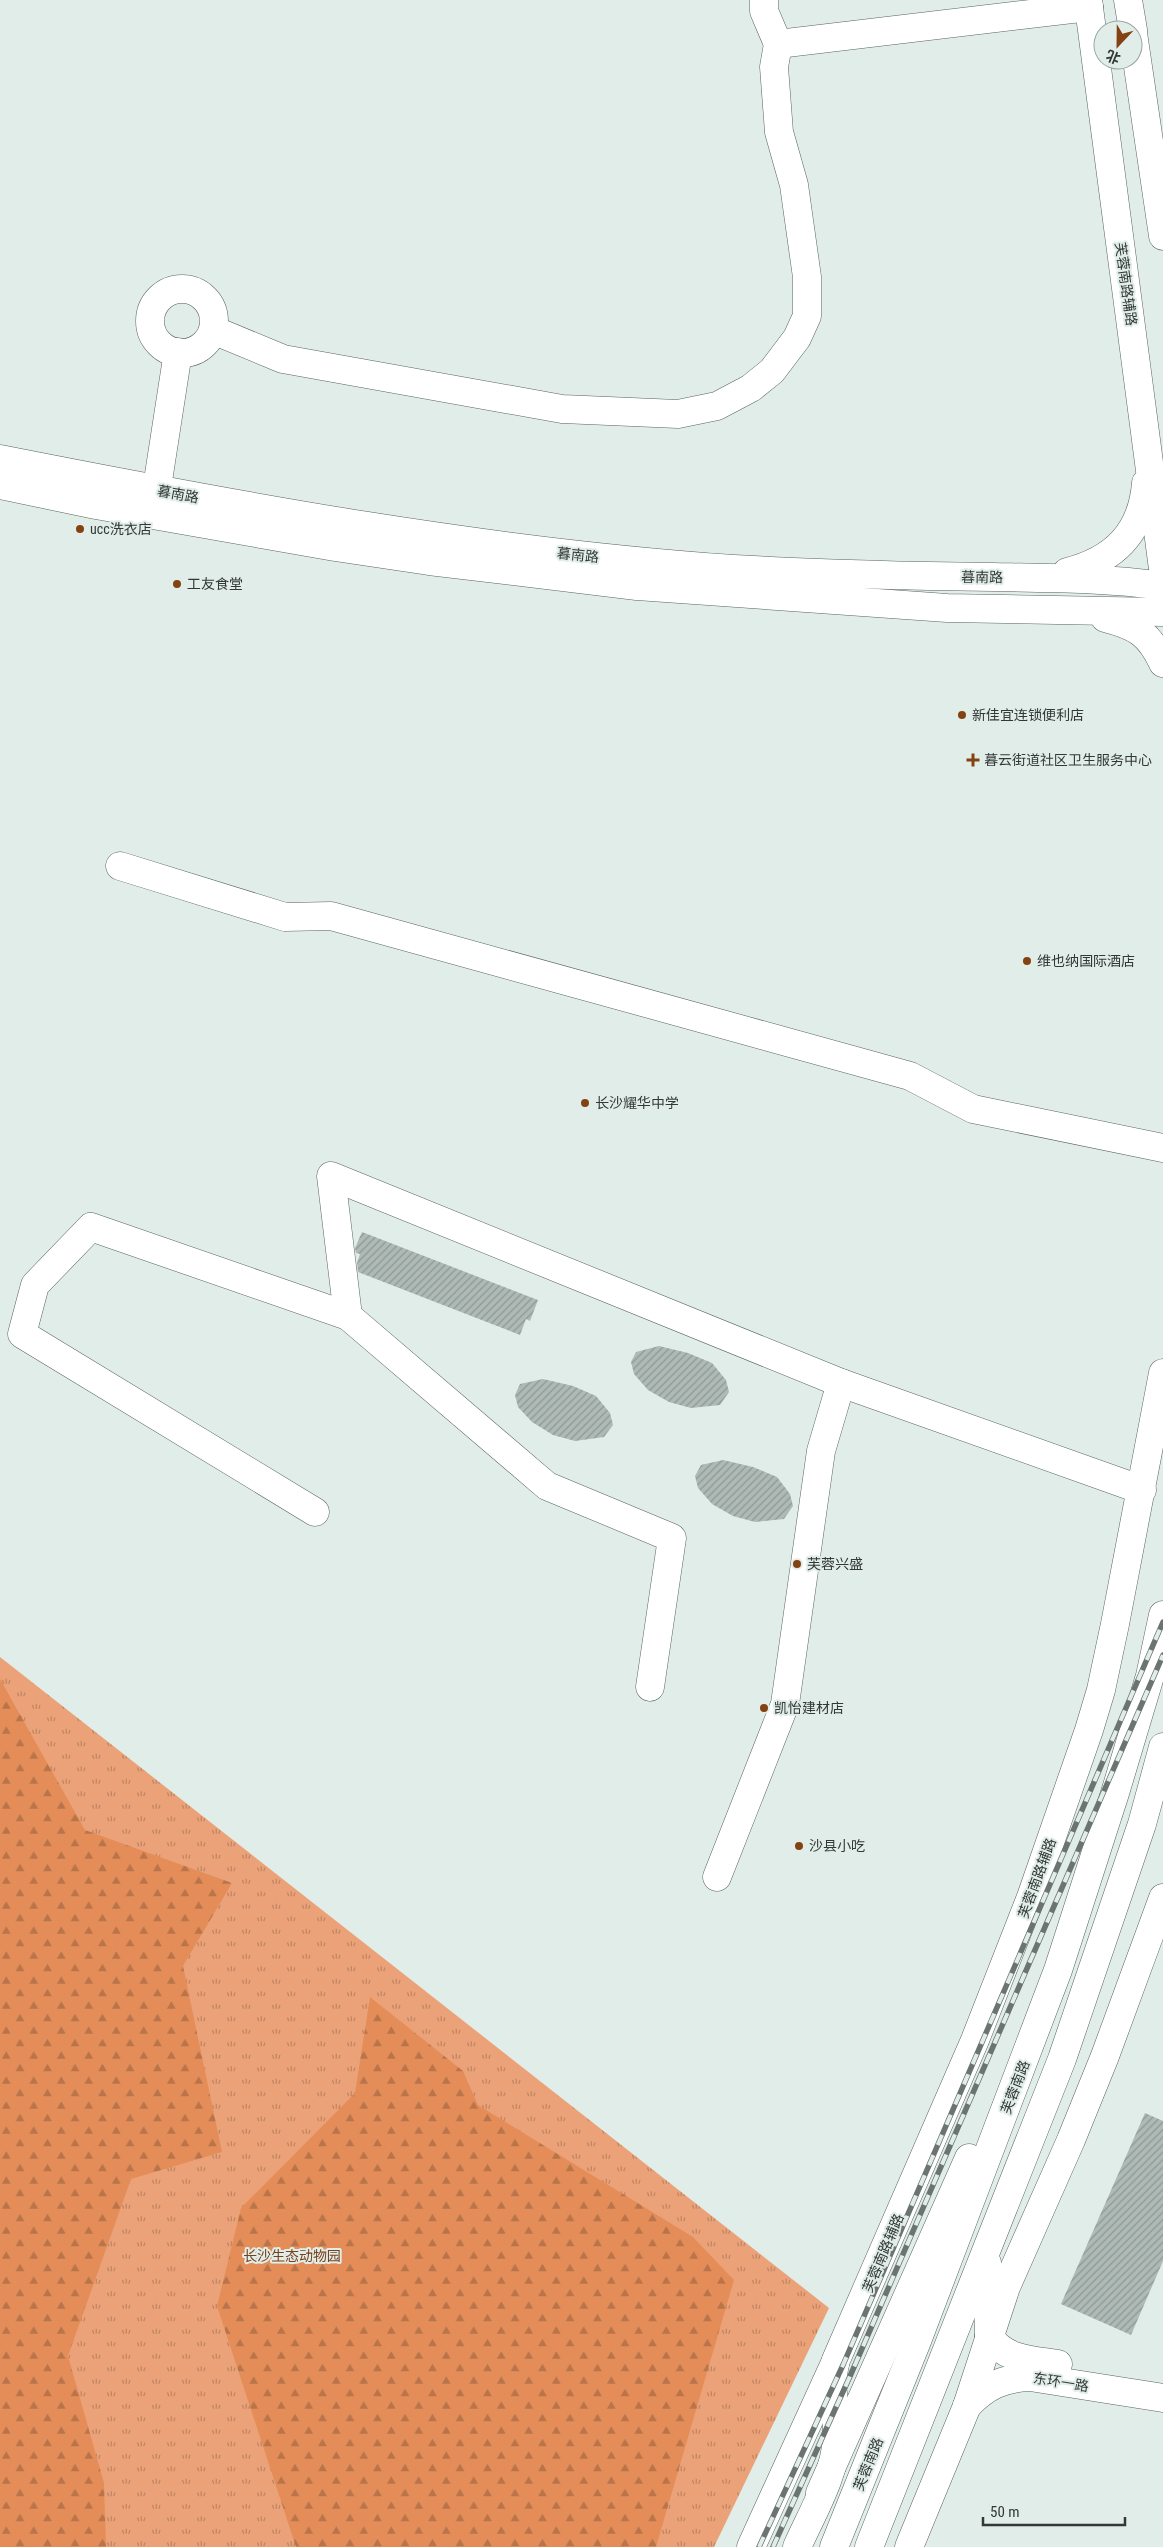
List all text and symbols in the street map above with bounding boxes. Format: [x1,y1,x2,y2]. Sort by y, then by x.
north arrow [1093,20,1143,70]
text: 北 [1104,47,1123,67]
street label: 芙蓉南路辅路 [1112,241,1140,327]
street label: 暮南路 [156,482,200,506]
place label: ucc洗衣店 [90,521,152,537]
marker: ucc洗衣店 [74,523,86,535]
street label: 暮南路 [556,545,600,565]
street label: 暮南路 [961,569,1003,585]
place label: 工友食堂 [187,576,243,592]
marker: 工友食堂 [171,578,183,590]
place label: 新佳宜连锁便利店 [972,707,1084,723]
marker: 新佳宜连锁便利店 [956,709,968,721]
place label: 暮云街道社区卫生服务中心 [984,752,1152,768]
marker: 暮云街道社区卫生服务中心 [966,753,980,767]
place label: 维也纳国际酒店 [1037,953,1135,969]
marker: 维也纳国际酒店 [1021,955,1033,967]
place label: 长沙耀华中学 [595,1095,679,1111]
marker: 长沙耀华中学 [579,1097,591,1109]
place label: 芙蓉兴盛 [807,1556,863,1572]
marker: 芙蓉兴盛 [791,1558,803,1570]
place label: 凯怡建材店 [774,1700,844,1716]
marker: 凯怡建材店 [758,1702,770,1714]
street label: 芙蓉南路辅路 [1015,1836,1059,1920]
place label: 沙县小吃 [809,1838,865,1854]
marker: 沙县小吃 [793,1840,805,1852]
street label: 芙蓉南路 [997,2058,1033,2116]
street label: 芙蓉南路辅路 [859,2211,907,2295]
park label: 长沙生态动物园 [243,2248,341,2264]
street label: 东环一路 [1032,2370,1090,2394]
street label: 芙蓉南路 [850,2435,886,2493]
scale bar [983,2494,1126,2526]
text: 50 m [990,2503,1020,2521]

